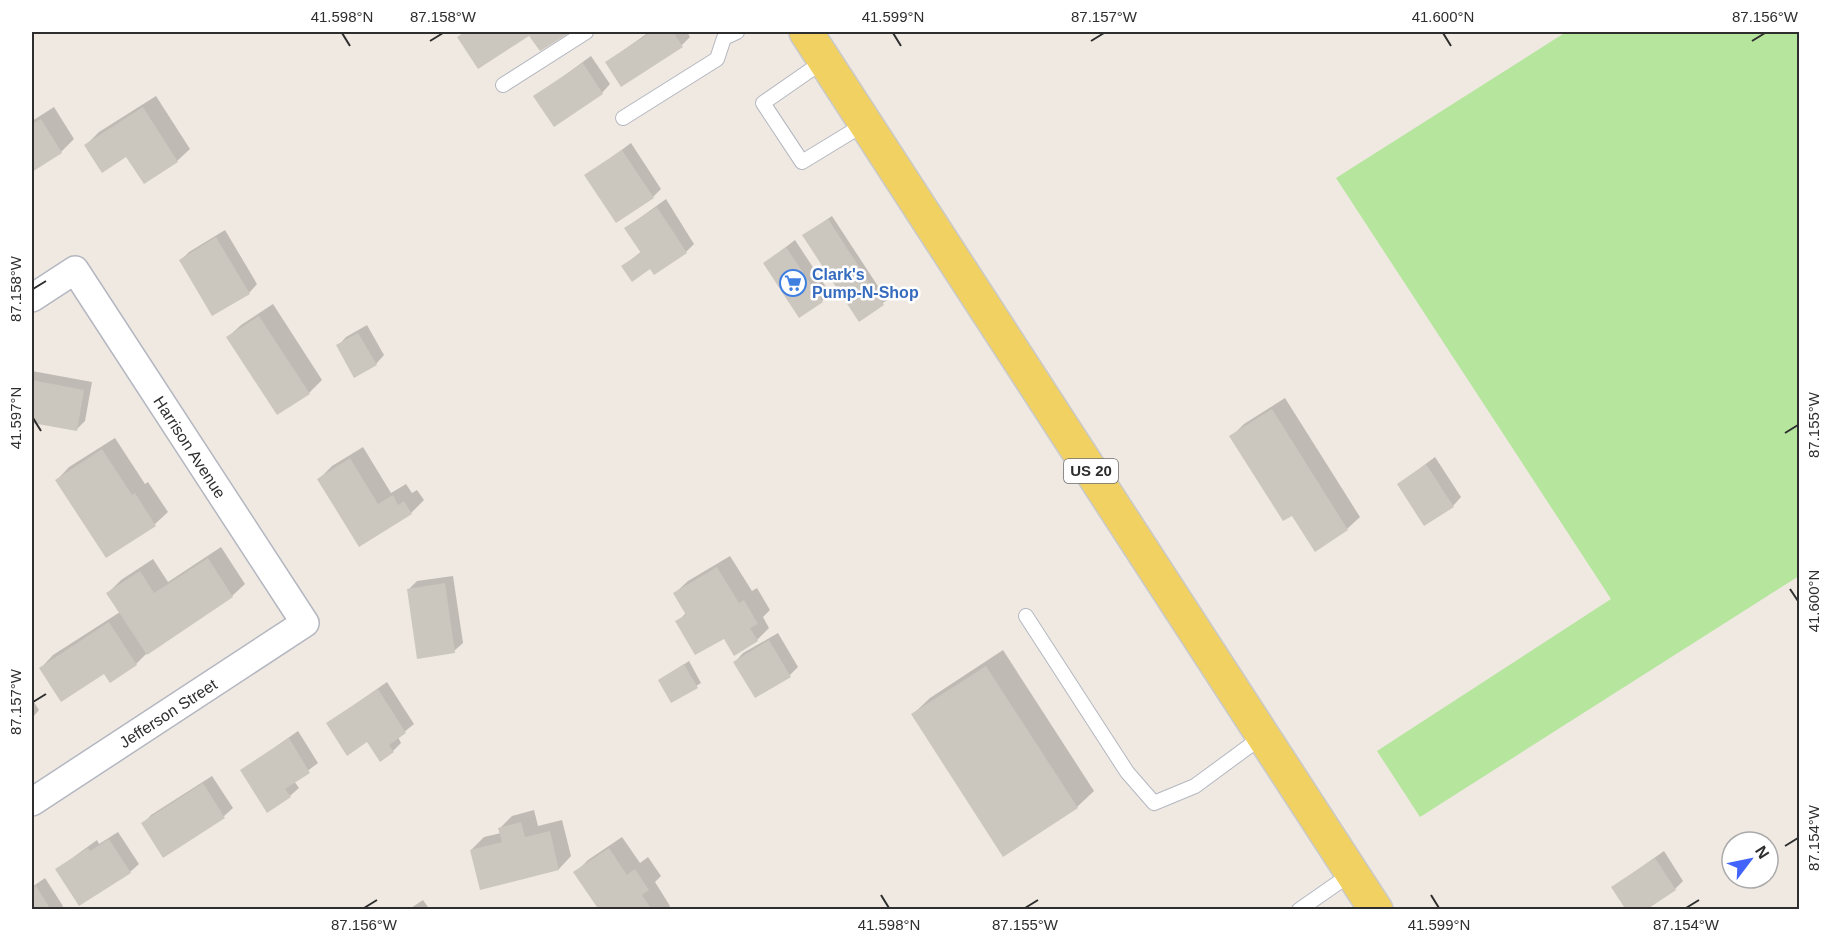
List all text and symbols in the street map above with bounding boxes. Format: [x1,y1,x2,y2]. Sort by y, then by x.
text: 41.598°N [311,8,373,25]
text: 87.158°W [410,8,477,25]
text: 41.599°N [862,8,924,25]
text: 87.157°W [1071,8,1138,25]
text: 41.600°N [1412,8,1474,25]
text: 87.156°W [1732,8,1799,25]
text: 87.158°W [7,255,24,322]
place label: Clark's Pump-N-Shop [812,266,919,301]
supermarket icon: Clark's Pump-N-Shop [778,268,808,298]
text: 41.597°N [7,387,24,449]
text: 87.155°W [1805,391,1822,458]
street label: Harrison Avenue [150,393,229,501]
road number: US 20 [1064,459,1118,483]
text: 41.600°N [1805,570,1822,632]
text: 87.157°W [7,668,24,735]
street label: Jefferson Street [116,675,221,751]
text: 87.154°W [1805,804,1822,871]
north arrow [1720,830,1780,890]
text: N [1752,843,1773,862]
text: 87.156°W [331,916,398,933]
text: 41.598°N [858,916,920,933]
text: 87.155°W [992,916,1059,933]
text: 41.599°N [1408,916,1470,933]
text: 87.154°W [1653,916,1720,933]

